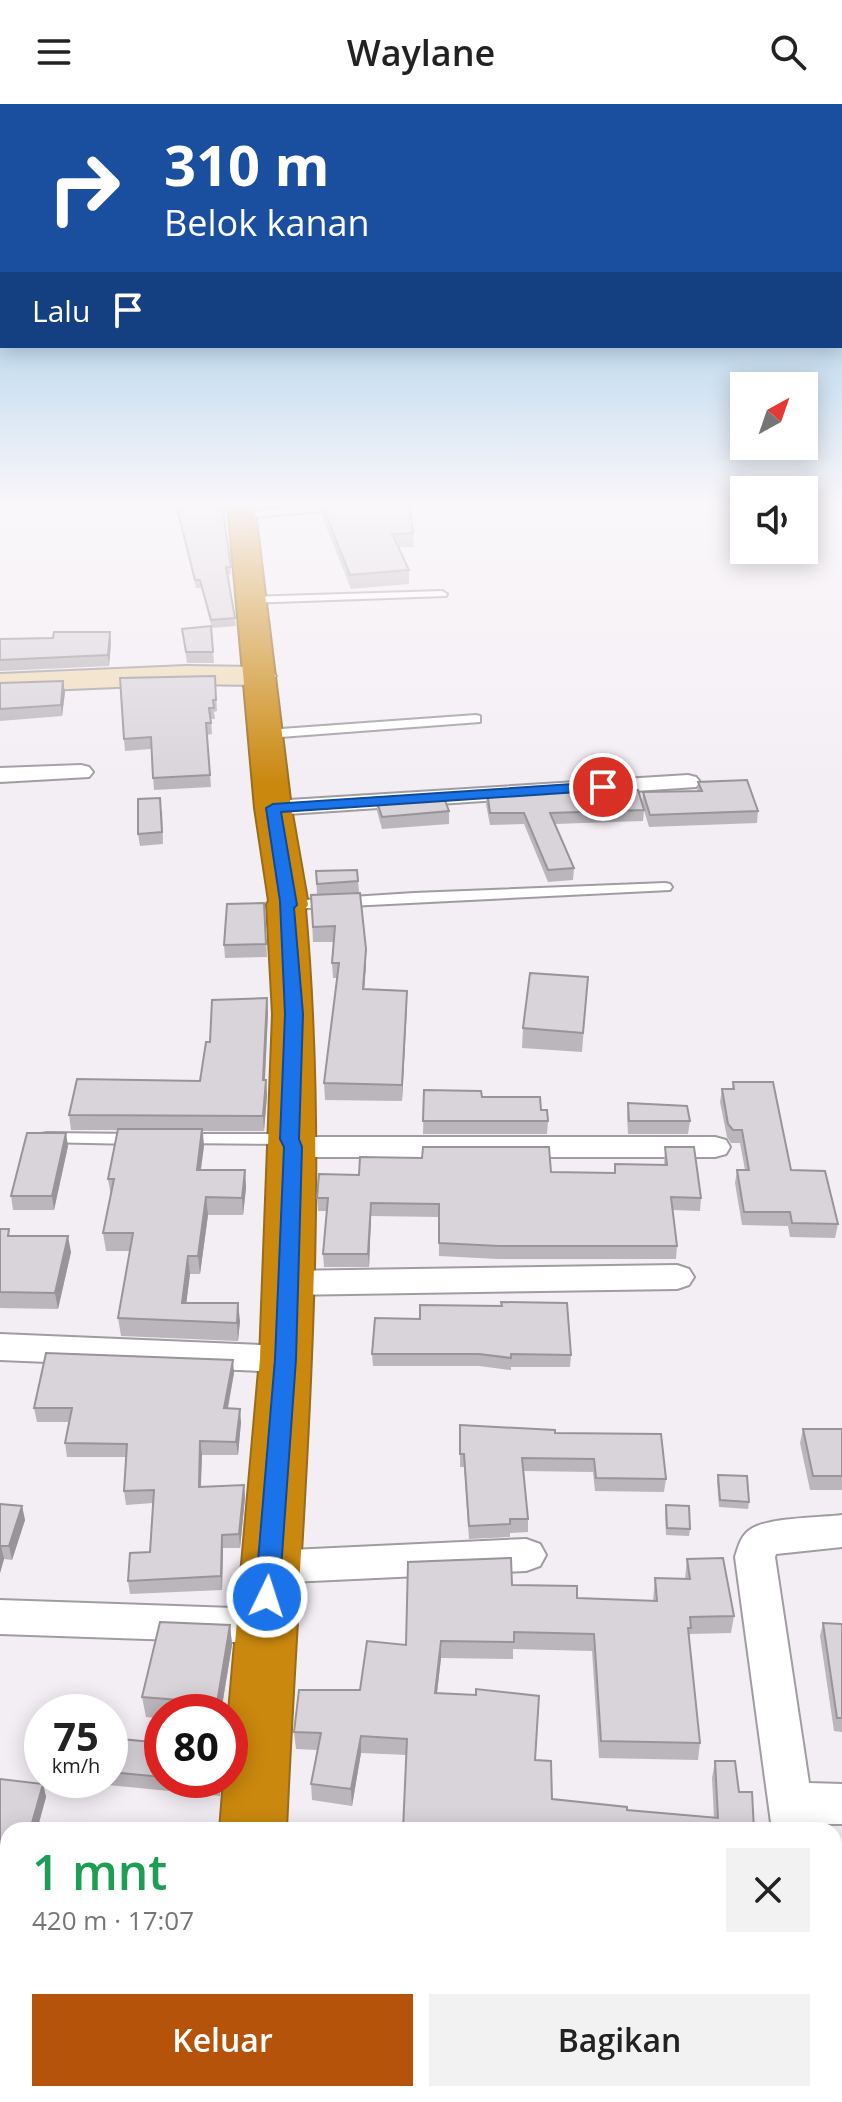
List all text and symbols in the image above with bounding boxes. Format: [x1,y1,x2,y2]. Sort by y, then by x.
text: Waylane [347,28,495,77]
icon: menu [32,30,76,74]
icon: search [766,30,810,74]
text: 310 m [164,126,330,202]
icon: right [32,136,136,240]
text: Belok kanan [164,198,370,247]
icon: arrive [106,288,150,332]
text: Lalu [32,290,90,331]
north arrow [730,372,818,460]
map controls [730,372,818,564]
button: sound [730,476,818,564]
pin [569,753,637,821]
icon: arrive [581,765,625,809]
position arrow [225,1555,309,1639]
speed limit sign: 80 [144,1694,248,1798]
text: 75 [53,1708,99,1763]
text: km/h [52,1752,100,1779]
text: 1 mnt [32,1839,167,1904]
button: close [726,1848,810,1932]
text: 420 m · 17:07 [32,1902,194,1938]
button: Keluar [32,1994,413,2086]
button: Bagikan [429,1994,810,2086]

